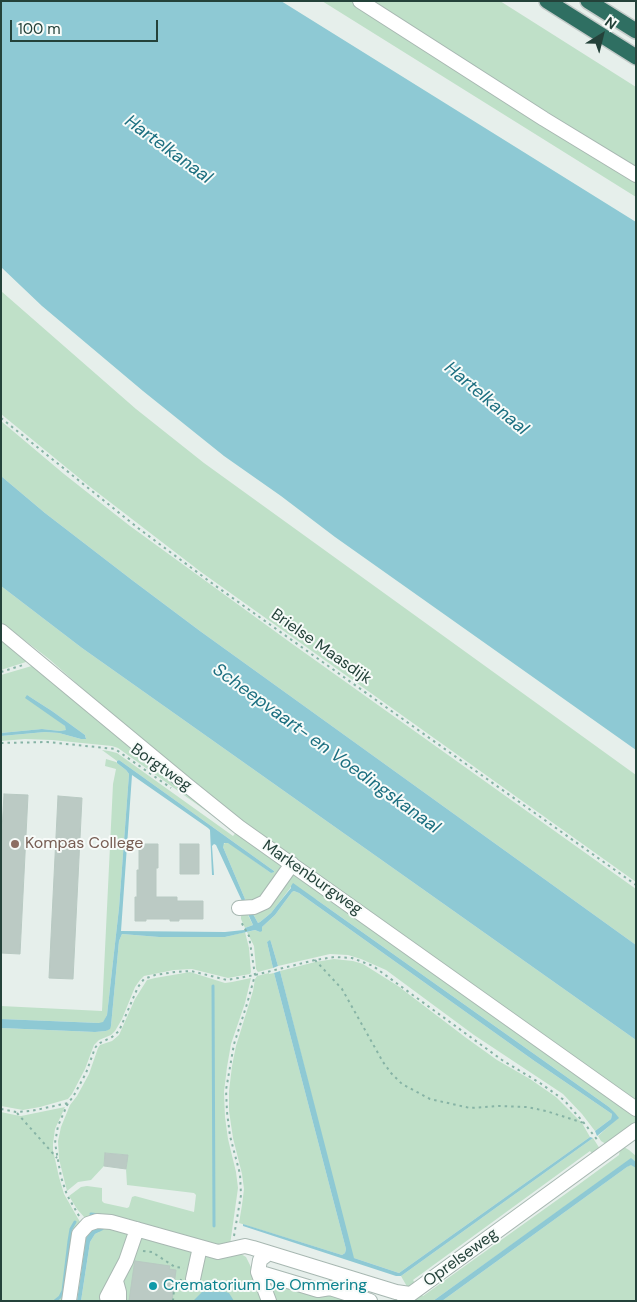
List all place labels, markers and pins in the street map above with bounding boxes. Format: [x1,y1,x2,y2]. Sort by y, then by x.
place label: Kompas College [25,834,143,854]
marker: Kompas College [9,838,21,850]
place label: Crematorium De Ommering [163,1276,367,1296]
marker: Crematorium De Ommering [147,1280,159,1292]

